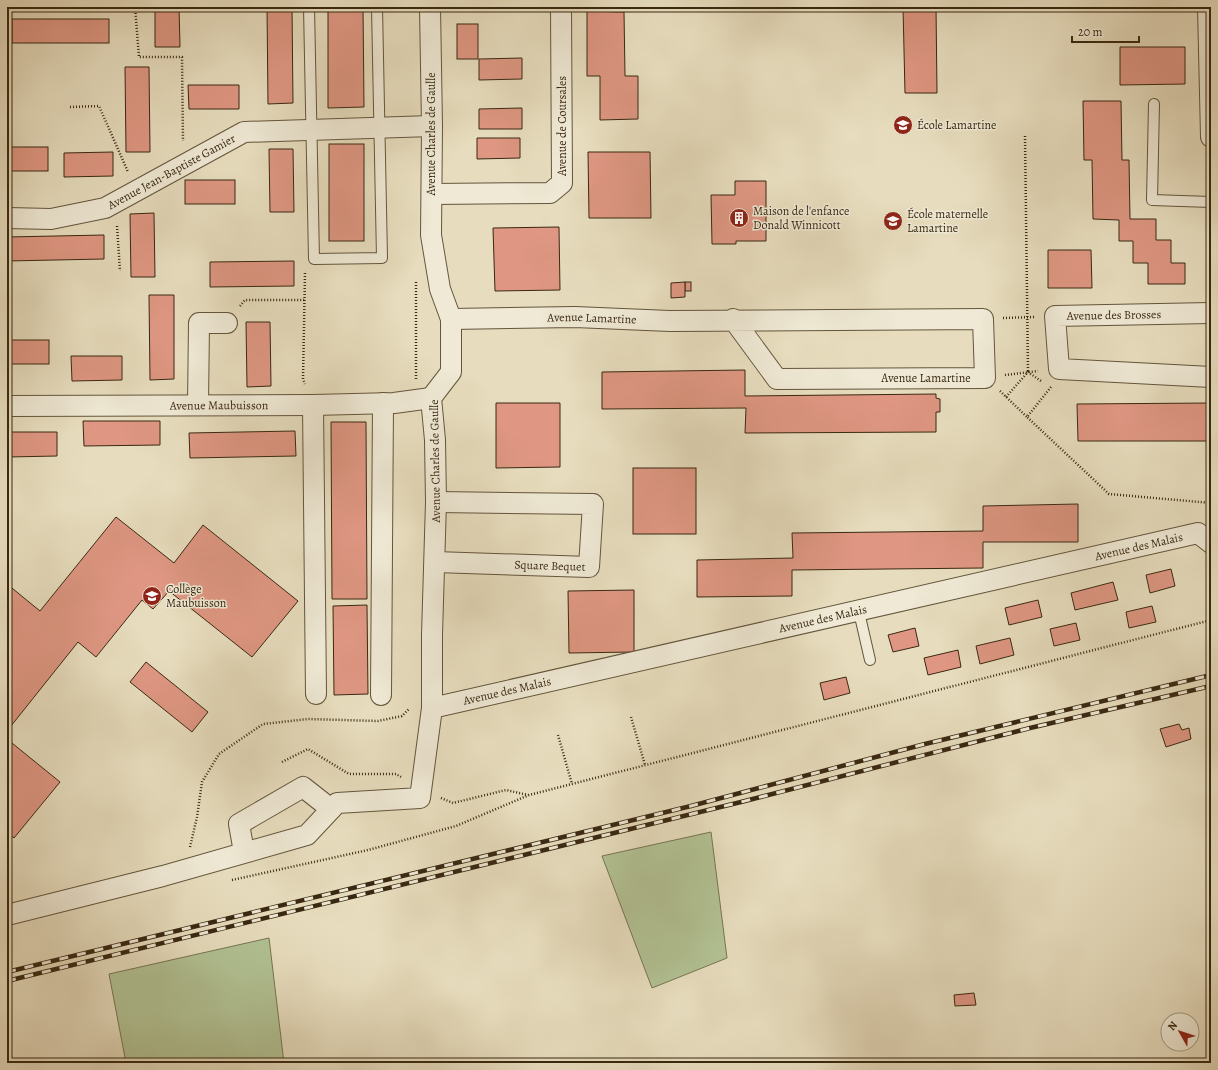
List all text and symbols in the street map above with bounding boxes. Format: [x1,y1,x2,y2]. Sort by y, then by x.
scale bar [1072,18,1139,44]
text: 20 m [1078,24,1102,40]
street label: Avenue Charles de Gaulle [423,72,439,197]
street label: Avenue de Coursales [554,76,570,177]
school or university icon: École Lamartine [892,114,914,136]
place label: École Lamartine [917,117,997,133]
street label: Avenue Jean-Baptiste Gamier [104,130,239,213]
place label: Maison de l'enfance Donald Winnicott [753,203,849,233]
place label: École maternelle Lamartine [907,206,988,236]
building icon: Maison de l'enfance Donald Winnicott [728,207,750,229]
school or university icon: École maternelle Lamartine [882,210,904,232]
street label: Avenue des Brosses [1066,306,1162,324]
street label: Avenue Lamartine [546,309,637,328]
street label: Avenue Lamartine [880,370,971,386]
street label: Avenue Maubuisson [169,397,269,413]
street label: Avenue Charles de Gaulle [426,399,444,524]
street label: Avenue des Malais [1092,529,1184,565]
street label: Square Bequet [514,557,586,575]
place label: Collège Maubuisson [166,581,227,611]
school or university icon: Collège Maubuisson [141,585,163,607]
street label: Avenue des Malais [776,601,869,637]
street label: Avenue des Malais [461,673,553,709]
north arrow [1160,1012,1200,1052]
text: N [1164,1018,1181,1034]

